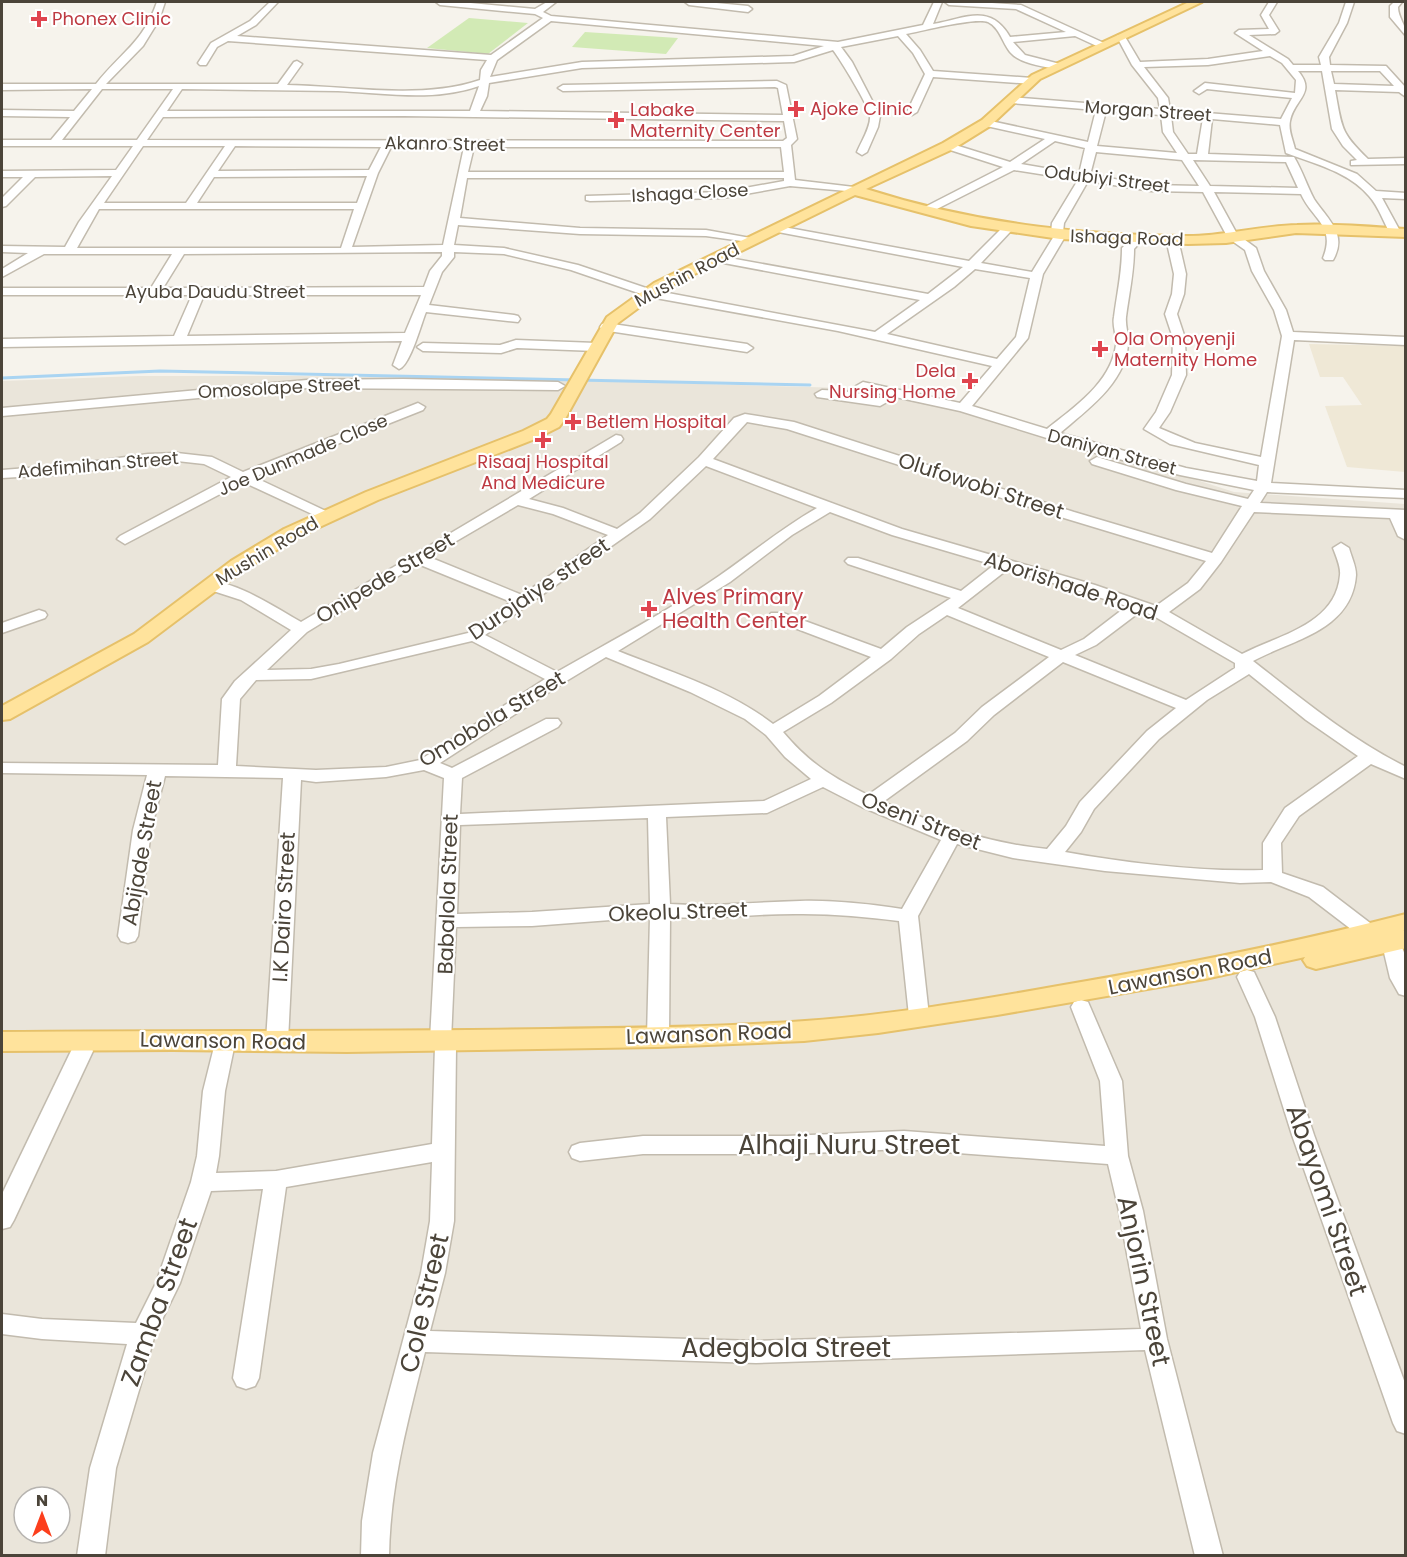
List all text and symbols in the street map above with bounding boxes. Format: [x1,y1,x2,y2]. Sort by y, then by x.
place label: Phonex Clinic [52,6,171,31]
marker: Phonex Clinic [30,10,48,28]
street label: Morgan Street [1084,94,1212,127]
place label: Ajoke Clinic [810,96,913,121]
place label: Labake Maternity Center [630,97,781,143]
marker: Ajoke Clinic [787,100,805,118]
marker: Labake Maternity Center [607,111,625,129]
street label: Akanro Street [384,130,506,157]
street label: Odubiyi Street [1043,158,1171,199]
street label: Ishaga Close [631,177,749,208]
street label: Ishaga Road [1070,223,1184,252]
street label: Mushin Road [630,236,744,313]
street label: Ayuba Daudu Street [125,279,305,304]
place label: Ola Omoyenji Maternity Home [1114,326,1257,372]
marker: Ola Omoyenji Maternity Home [1091,340,1109,358]
place label: Dela Nursing Home [829,358,956,404]
street label: Omosolape Street [197,371,361,404]
marker: Dela Nursing Home [961,372,979,390]
street label: Joe Dunmade Close [214,407,391,502]
place label: Betlem Hospital [586,409,727,434]
marker: Betlem Hospital [564,413,582,431]
street label: Daniyan Street [1045,422,1179,481]
marker: Risaaj Hospital And Medicure [534,431,552,449]
street label: Adefimihan Street [16,445,179,484]
street label: Olufowobi Street [895,445,1068,526]
place label: Risaaj Hospital And Medicure [477,449,609,495]
street label: Mushin Road [211,510,323,591]
street label: Onipede Street [310,525,459,630]
street label: Durojaiye street [462,531,615,647]
street label: Aborishade Road [981,544,1162,627]
place label: Alves Primary Health Center [662,582,807,635]
marker: Alves Primary Health Center [640,600,658,618]
street label: Omobola Street [413,663,570,774]
street label: Abijade Street [114,778,169,928]
street label: Oseni Street [857,784,985,857]
street label: Babalola Street [430,813,465,975]
street label: I.K Dairo Street [265,831,302,983]
street label: Okeolu Street [608,895,748,928]
street label: Lawanson Road [1106,941,1274,1002]
street label: Lawanson Road [625,1016,793,1051]
street label: Lawanson Road [140,1025,306,1056]
street label: Abayomi Street [1277,1099,1377,1301]
street label: Alhaji Nuru Street [738,1127,960,1163]
street label: Anjorin Street [1108,1193,1180,1369]
street label: Zamba Street [112,1213,206,1391]
street label: Cole Street [390,1230,458,1376]
street label: Adegbola Street [681,1330,891,1366]
north arrow [12,1485,72,1545]
text: N [36,1489,48,1512]

